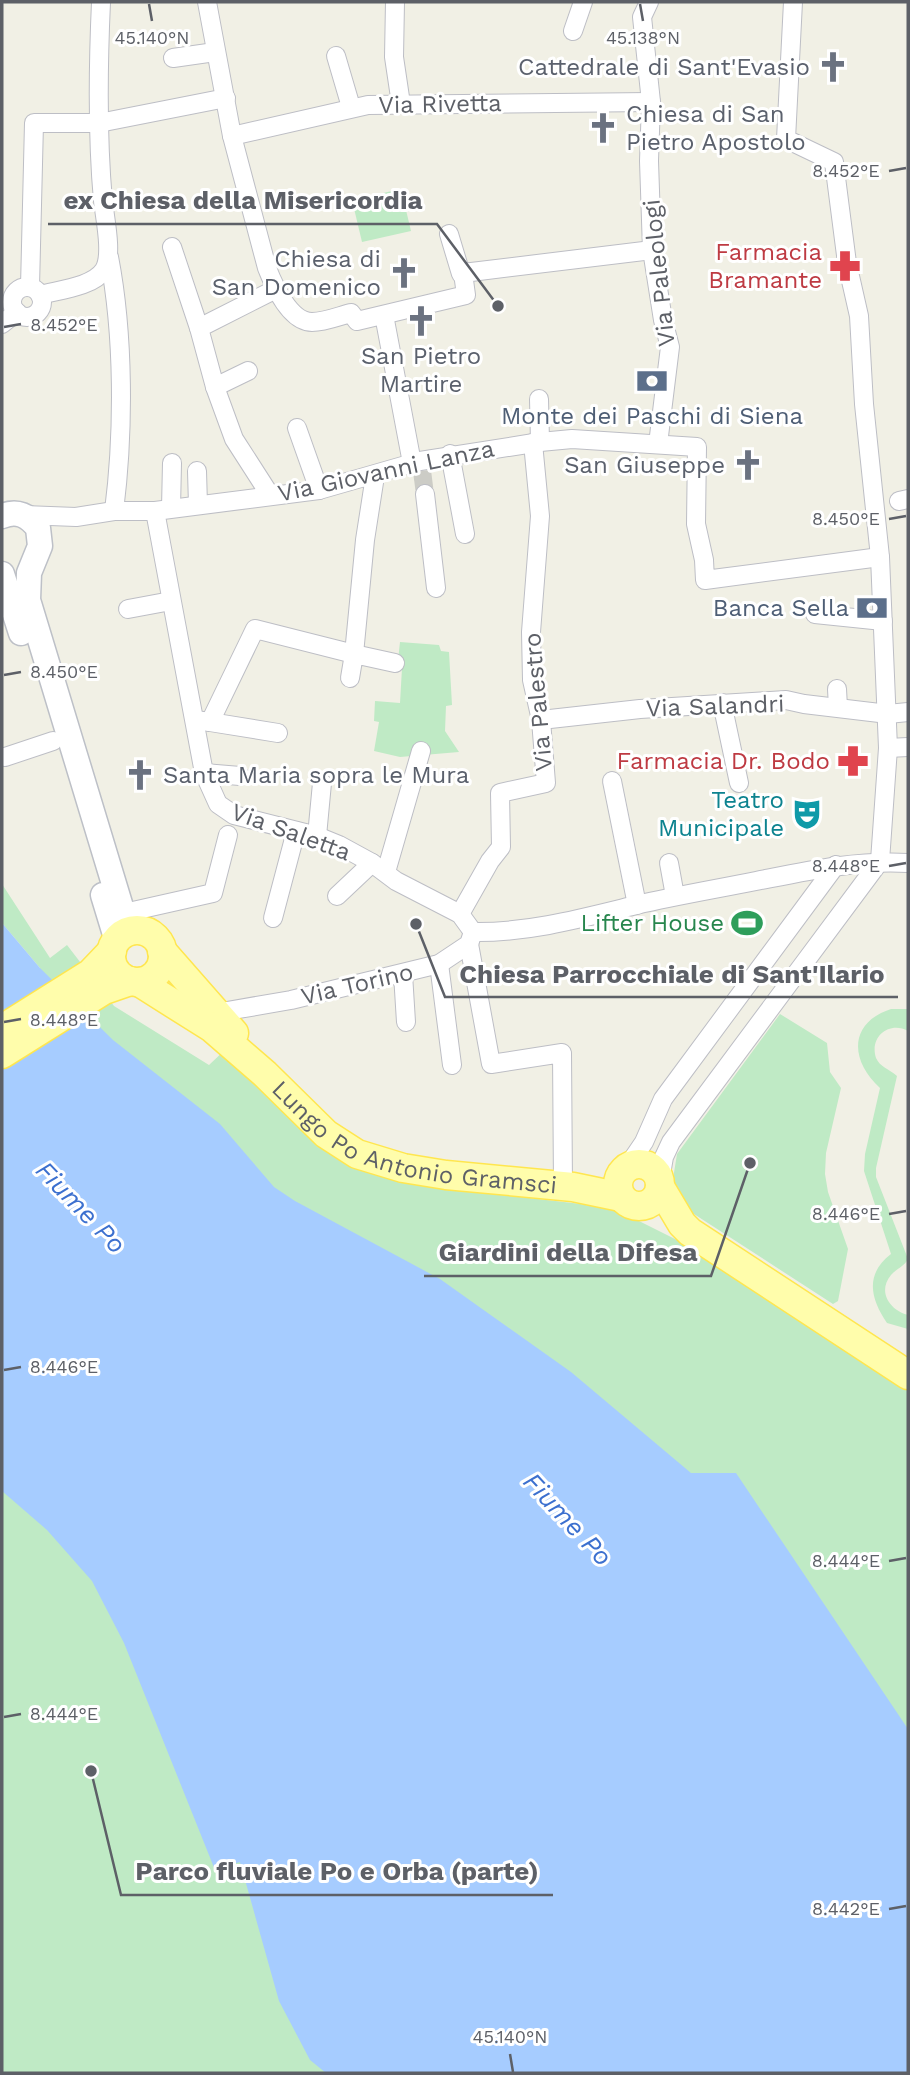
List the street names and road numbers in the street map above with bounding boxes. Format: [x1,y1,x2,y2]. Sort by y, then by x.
street label: Via Rivetta [378,89,502,119]
street label: Via Paleologi [637,198,681,348]
street label: Via Giovanni Lanza [275,434,497,508]
street label: Via Palestro [518,631,558,773]
street label: Via Salandri [645,690,785,722]
street label: Via Saletta [228,797,354,867]
street label: Via Torino [298,958,416,1010]
street label: Lungo Po Antonio Gramsci [266,1075,558,1199]

